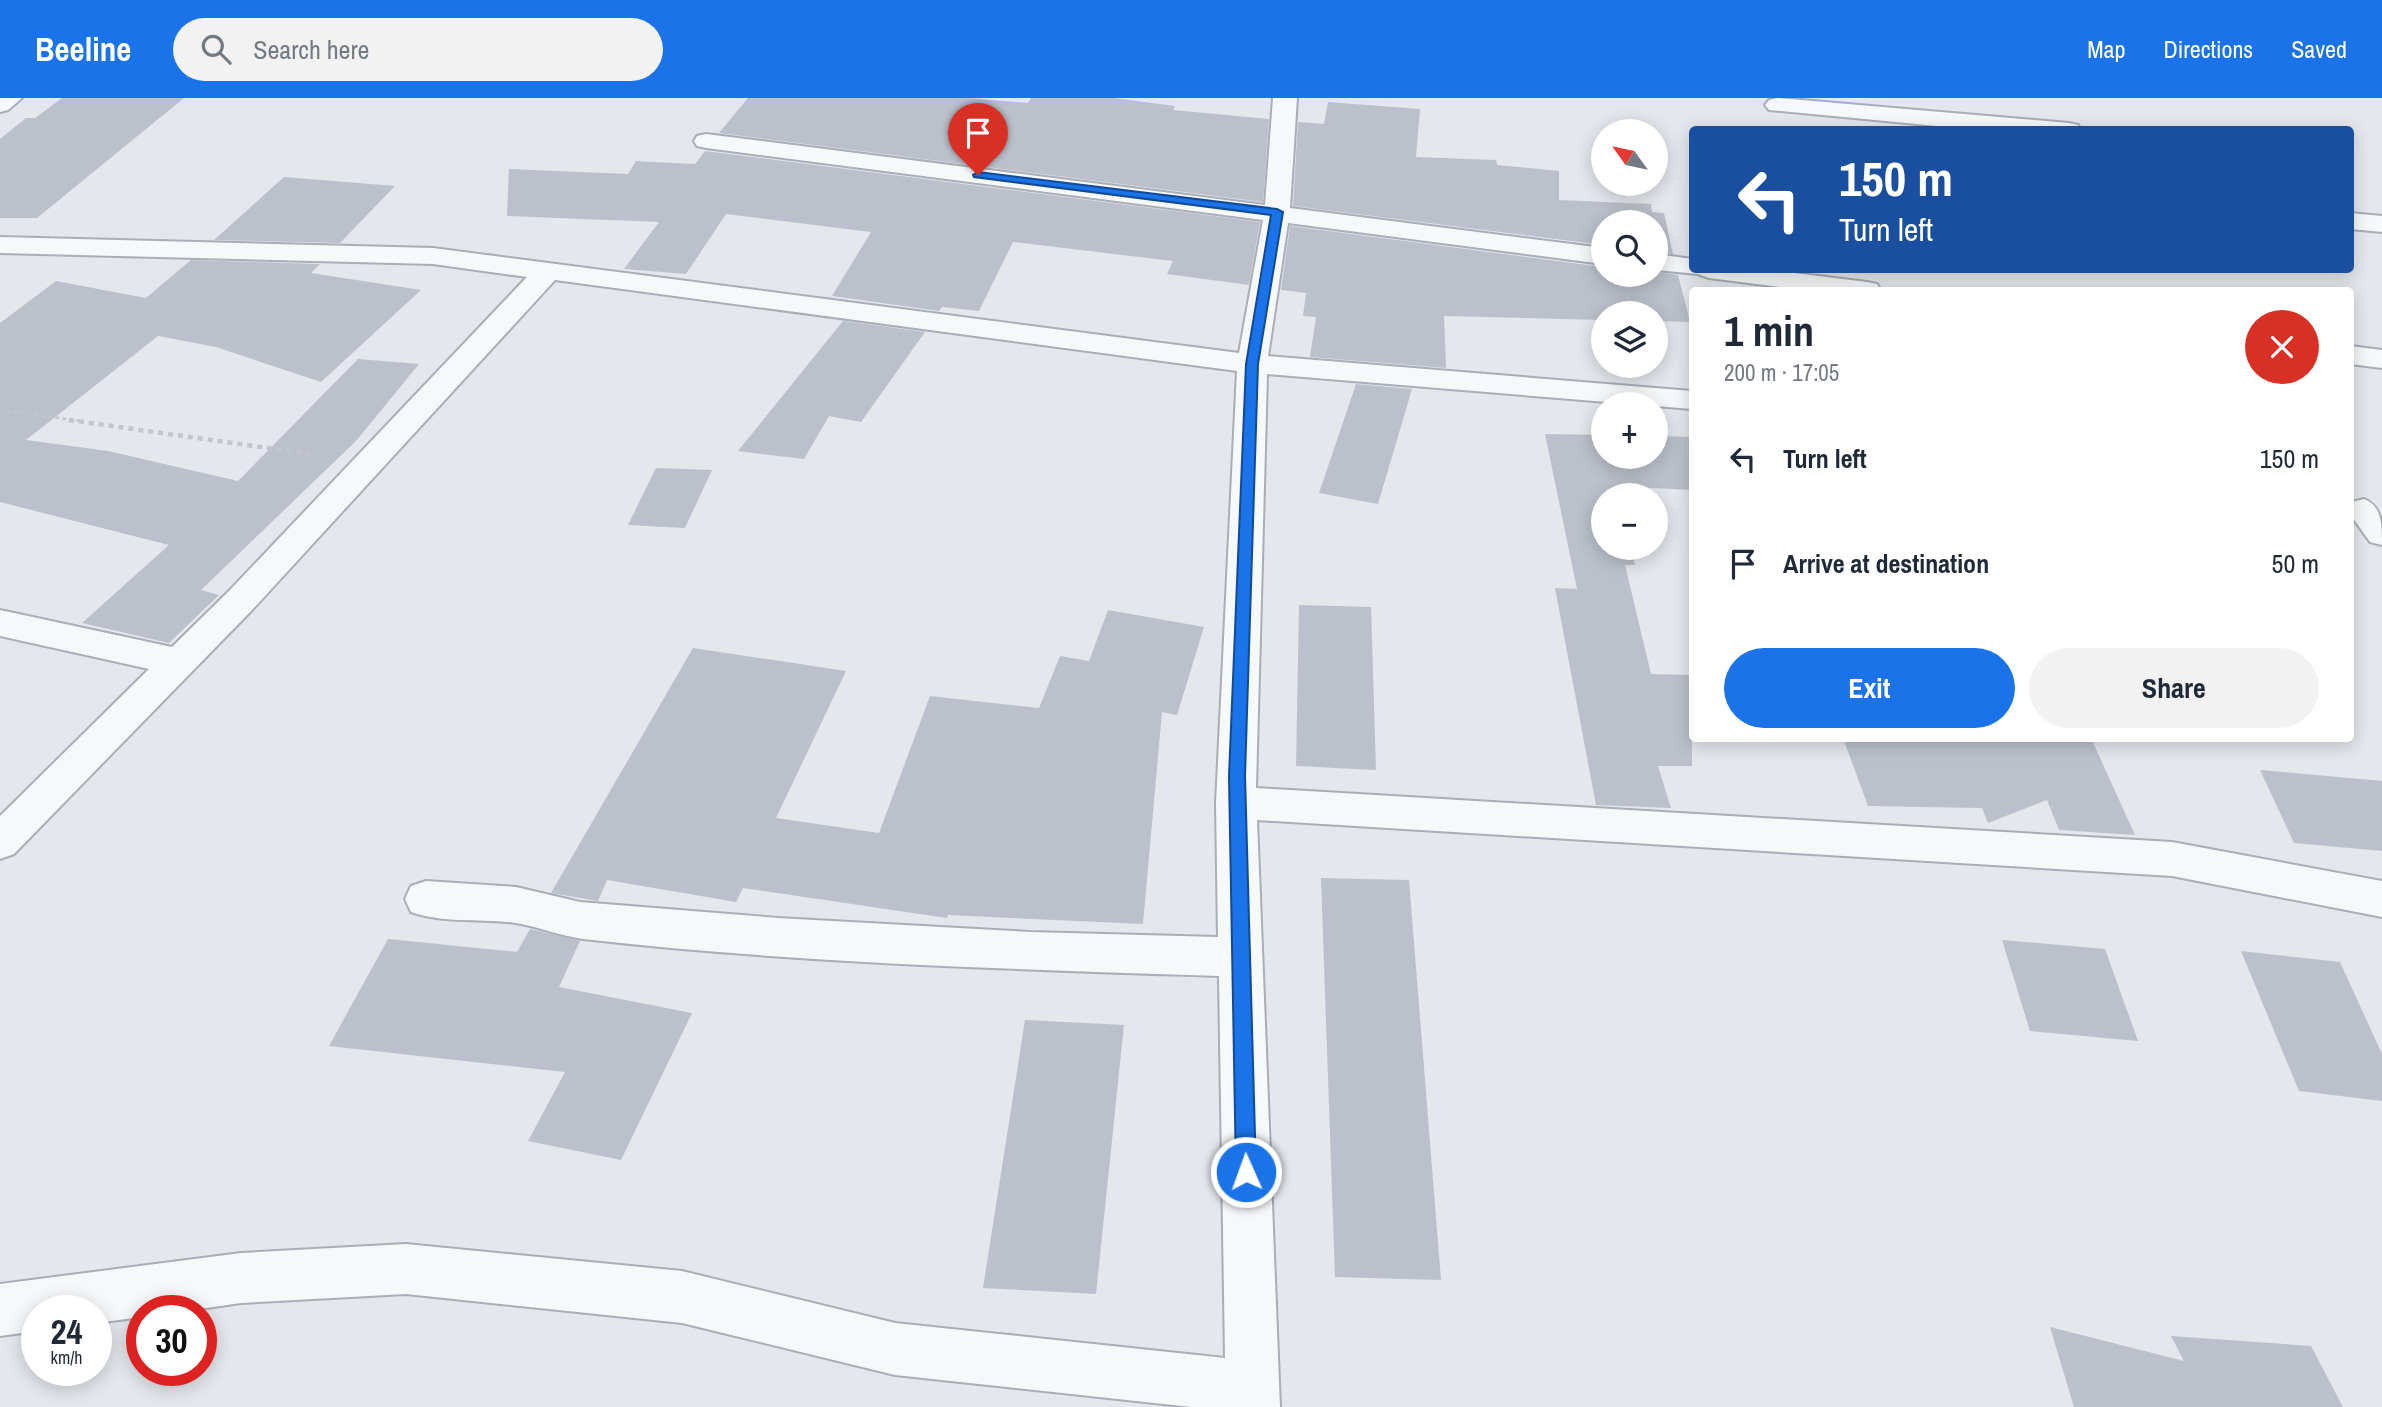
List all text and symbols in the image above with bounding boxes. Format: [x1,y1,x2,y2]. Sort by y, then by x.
search box [173,18,663,81]
text: Beeline [35,27,131,71]
icon: search [197,30,235,68]
text: Search here [253,32,369,67]
text: Map [2087,33,2125,65]
text: Directions [2163,33,2253,65]
text: Saved [2291,33,2347,65]
pin [948,103,1008,175]
icon: arrive [959,114,997,152]
north arrow [1591,119,1668,196]
map controls [1591,119,1668,560]
text: 150 m [1839,145,1953,211]
icon: left [1724,154,1815,245]
text: Turn left [1839,208,1933,251]
button: search [1591,210,1668,287]
button: layers [1591,301,1668,378]
text: 1 min [1724,303,1814,359]
button: close [2245,310,2319,384]
text: 200 m · 17:05 [1724,357,1839,388]
button: + [1591,392,1668,469]
icon: left [1724,440,1762,478]
text: Turn left [1783,441,1867,476]
text: 150 m [2260,441,2319,476]
button: − [1591,483,1668,560]
icon: arrive [1724,545,1762,583]
text: Arrive at destination [1783,546,1989,581]
text: 50 m [2272,546,2319,581]
button: Exit [1724,648,2015,728]
button: Share [2029,648,2319,728]
position arrow [1209,1135,1283,1209]
speed limit sign: 30 [126,1295,217,1386]
text: 24 [51,1308,82,1355]
text: km/h [51,1345,83,1370]

